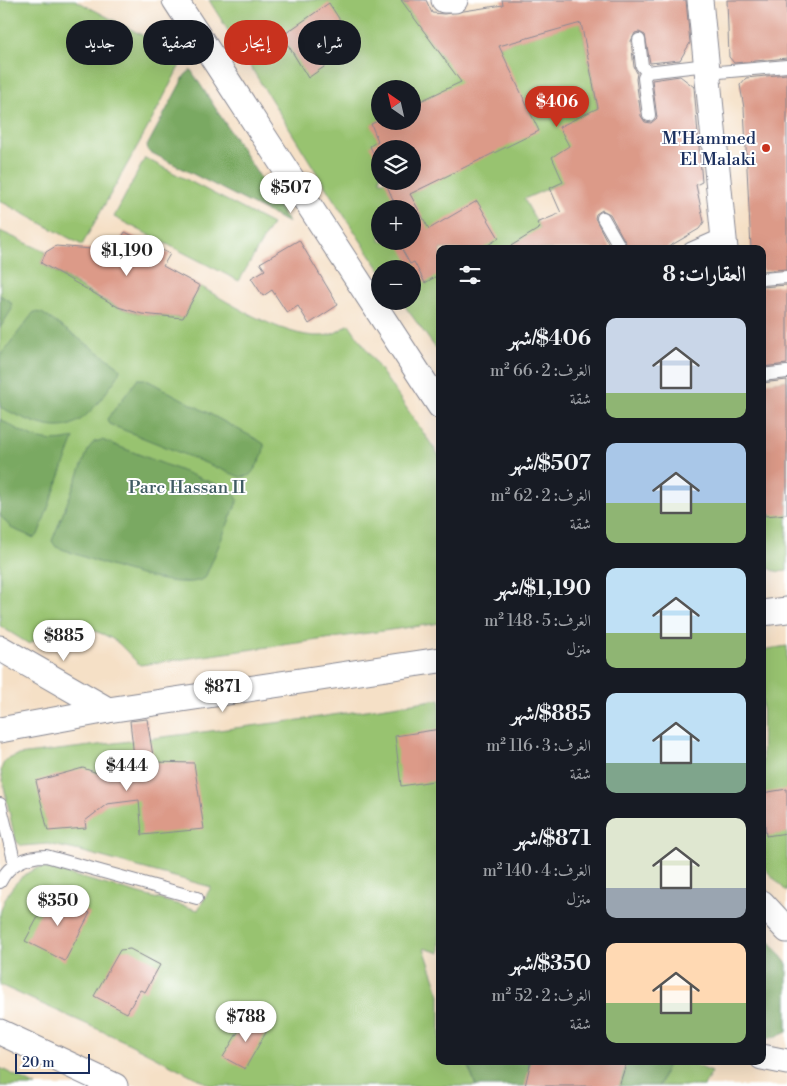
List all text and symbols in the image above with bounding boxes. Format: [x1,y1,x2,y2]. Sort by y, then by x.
chip: جديد [66,20,133,65]
chip: تصفية [143,20,214,65]
chip: إيجار [224,20,288,65]
chip: شراء [298,20,361,65]
north arrow [371,80,421,130]
map controls [371,80,421,310]
pin: $406 [527,86,587,128]
text: $406 [536,92,578,112]
place label: M'Hammed El Malaki [662,127,757,171]
button: layers [371,140,421,190]
marker: M'Hammed El Malaki [760,142,772,154]
pin: $507 [261,172,321,214]
text: $507 [271,178,311,198]
button: + [371,200,421,250]
pin: $1,190 [86,234,168,277]
text: $1,190 [101,241,153,261]
button: − [371,260,421,310]
icon: filters [456,261,484,289]
text: العقارات: 8 [662,262,746,288]
text: $406/شهر [508,326,591,352]
icon: home [646,338,706,398]
text: الغرف: 2 · 66 m² [490,361,591,381]
text: شقة [570,389,591,409]
text: $507/شهر [510,451,591,477]
icon: home [646,463,706,523]
park label: Parc Hassan II [128,476,246,499]
text: الغرف: 2 · 62 m² [491,486,591,506]
text: شقة [570,514,591,534]
text: $1,190/شهر [495,576,591,602]
icon: home [646,588,706,648]
text: الغرف: 5 · 148 m² [484,611,591,631]
pin: $885 [34,620,94,662]
text: $885 [44,626,84,646]
text: منزل [566,639,591,659]
pin: $871 [193,670,253,713]
text: $871 [205,677,241,697]
text: $885/شهر [511,701,591,727]
icon: home [646,713,706,773]
text: الغرف: 3 · 116 m² [486,736,591,756]
pin: $444 [97,750,157,792]
text: $444 [106,756,148,776]
text: شقة [570,764,591,784]
text: $871/شهر [514,826,591,852]
icon: home [646,838,706,898]
text: الغرف: 4 · 140 m² [483,861,591,881]
pin: $350 [28,884,88,927]
text: منزل [566,889,591,909]
text: $350 [38,891,78,911]
text: $350/شهر [510,951,591,977]
icon: home [646,963,706,1023]
text: الغرف: 2 · 52 m² [492,986,591,1006]
pin: $788 [216,1000,276,1043]
text: $788 [226,1007,266,1027]
text: شقة [570,1014,591,1034]
scale bar [15,1051,90,1074]
text: 20 m [22,1054,54,1072]

